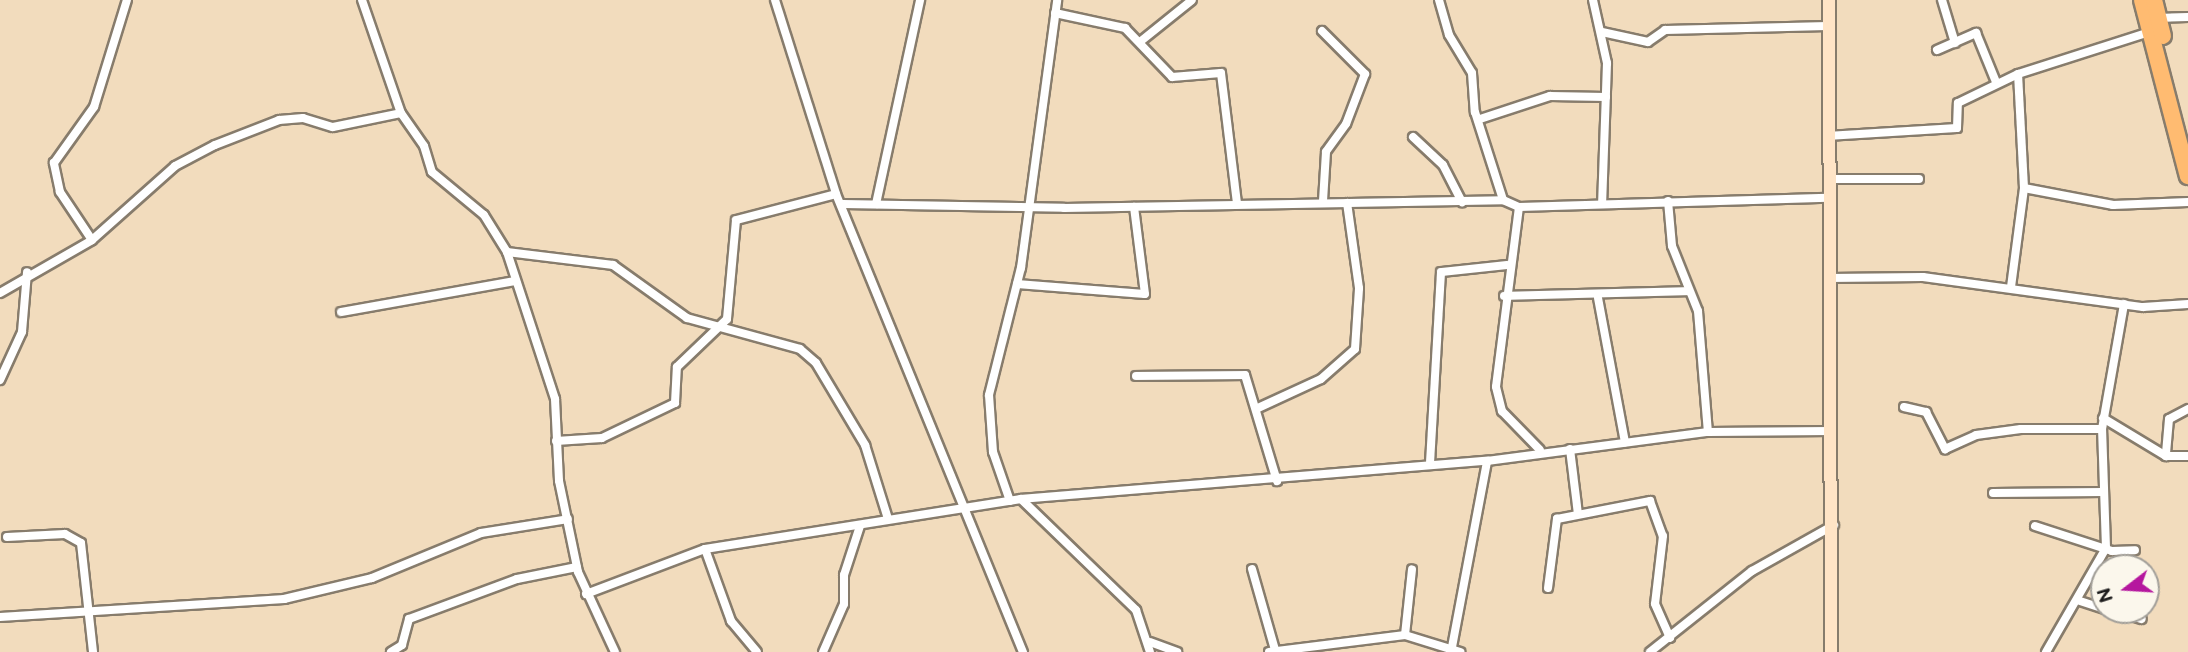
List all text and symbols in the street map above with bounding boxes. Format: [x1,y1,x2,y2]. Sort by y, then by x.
north arrow [2090,554,2160,624]
text: N [2093,585,2119,605]

